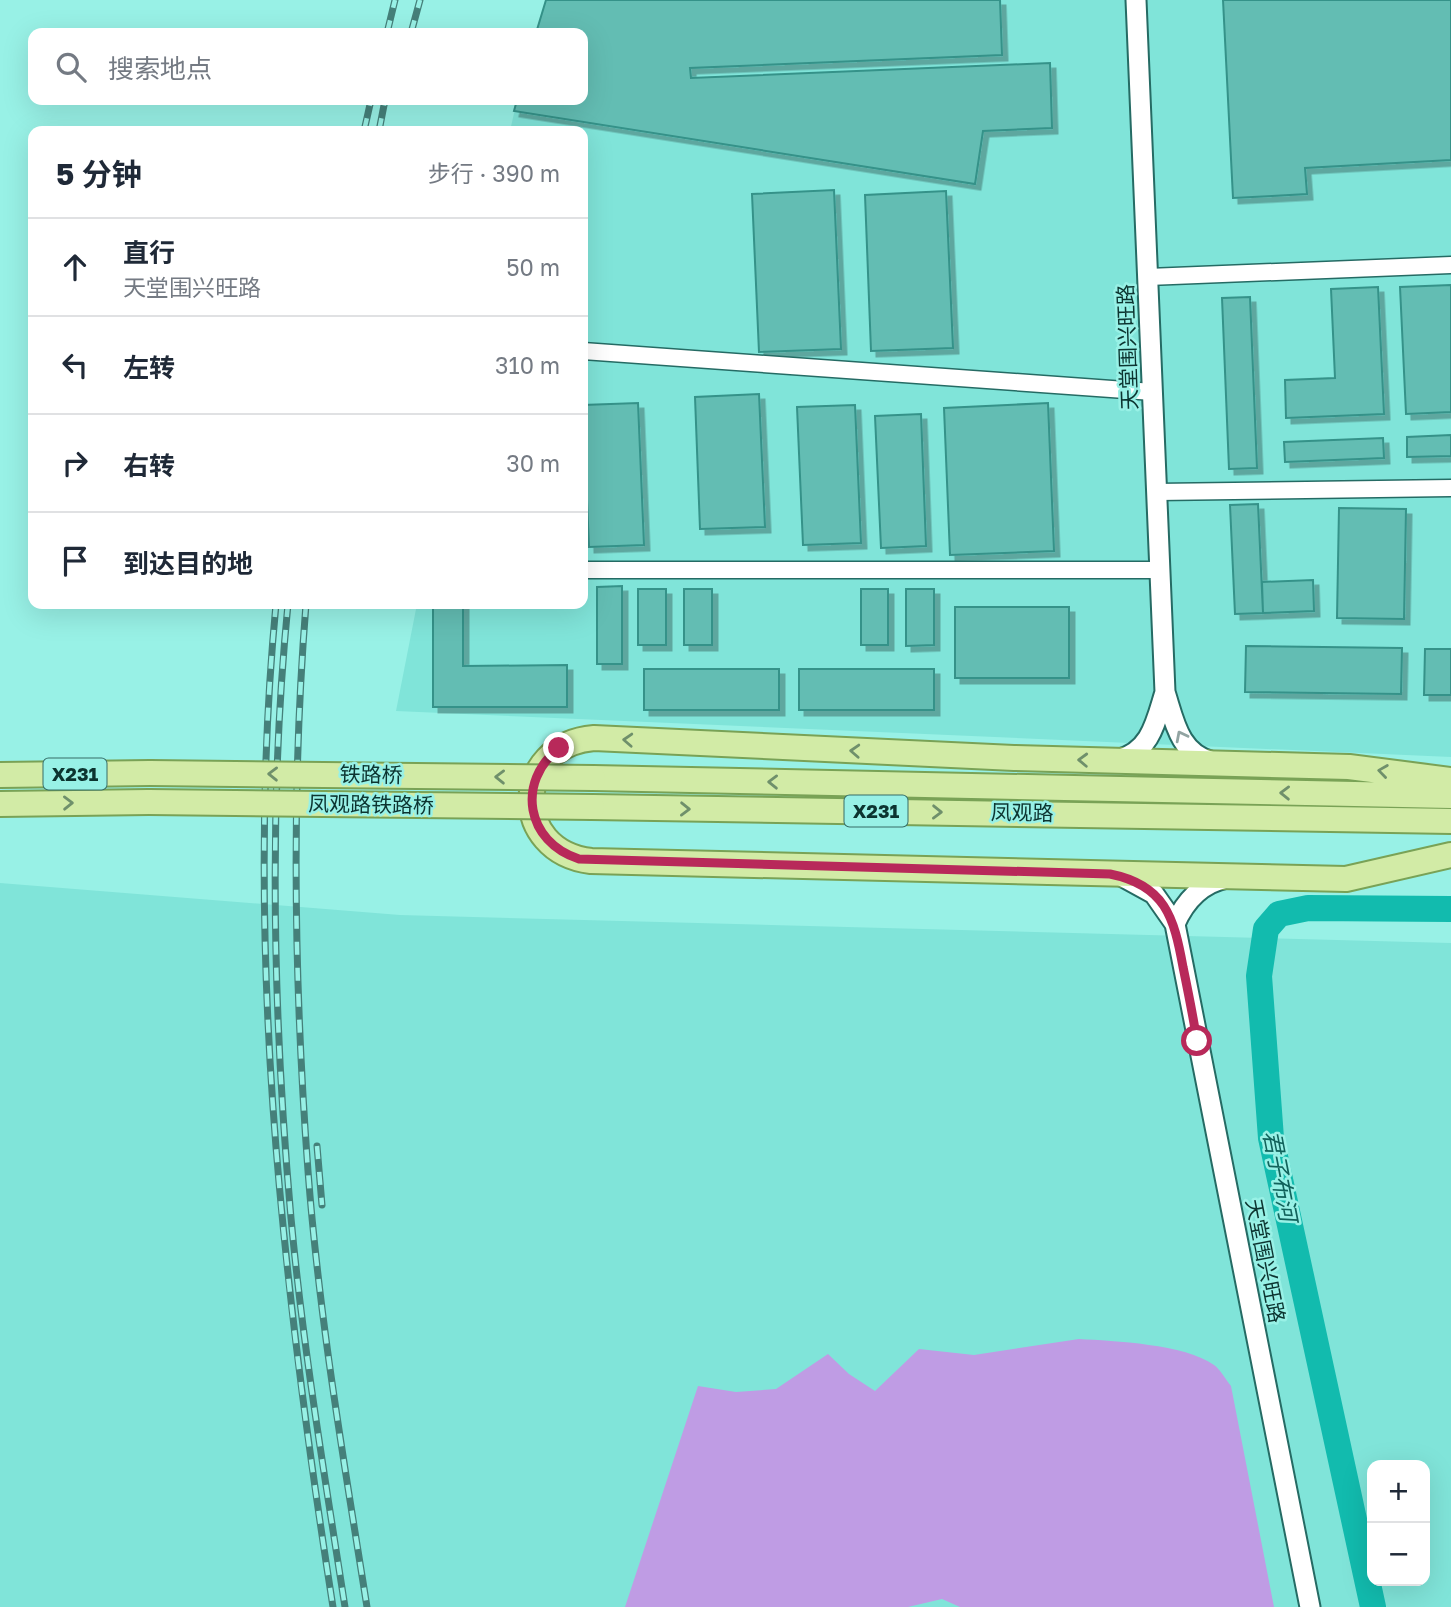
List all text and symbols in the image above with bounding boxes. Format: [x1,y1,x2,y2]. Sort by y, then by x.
search box [28,28,588,105]
icon: search [52,48,90,86]
text: 搜索地点 [108,53,212,84]
text: 5 分钟 [56,156,142,192]
text: 步行 · 390 m [428,159,560,187]
text: 直行 [123,237,175,268]
icon: ahead [56,248,94,286]
text: 50 m [506,253,560,281]
text: 天堂围兴旺路 [123,273,261,301]
street label: 天堂围兴旺路 [1112,284,1142,410]
icon: left [56,346,94,384]
text: 310 m [495,351,560,379]
text: 左转 [123,352,175,383]
icon: right [56,444,94,482]
text: 30 m [506,449,560,477]
text: 右转 [123,450,175,481]
icon: arrive [56,542,94,580]
text: 到达目的地 [123,548,253,579]
one-way arrow [1176,731,1190,743]
route end [543,732,574,763]
one-way arrow [622,732,633,747]
one-way arrow [850,743,861,758]
one-way arrow [1077,752,1087,768]
road number: X231 [43,758,106,790]
street label: 铁路桥 [339,760,403,788]
one-way arrow [1377,764,1389,779]
one-way arrow [267,766,277,782]
one-way arrow [494,769,505,785]
one-way arrow [767,774,778,790]
one-way arrow [1279,785,1290,801]
street label: 凤观路铁路桥 [308,790,434,818]
one-way arrow [63,795,74,811]
road number: X231 [844,796,908,826]
street label: 凤观路 [990,798,1054,826]
one-way arrow [680,801,691,816]
one-way arrow [932,804,943,820]
route start [1181,1025,1212,1056]
water label: 君子布河 [1258,1128,1304,1228]
street label: 天堂围兴旺路 [1241,1196,1291,1325]
map controls [1367,1460,1430,1586]
button: + [1367,1460,1430,1523]
button: − [1367,1523,1430,1586]

